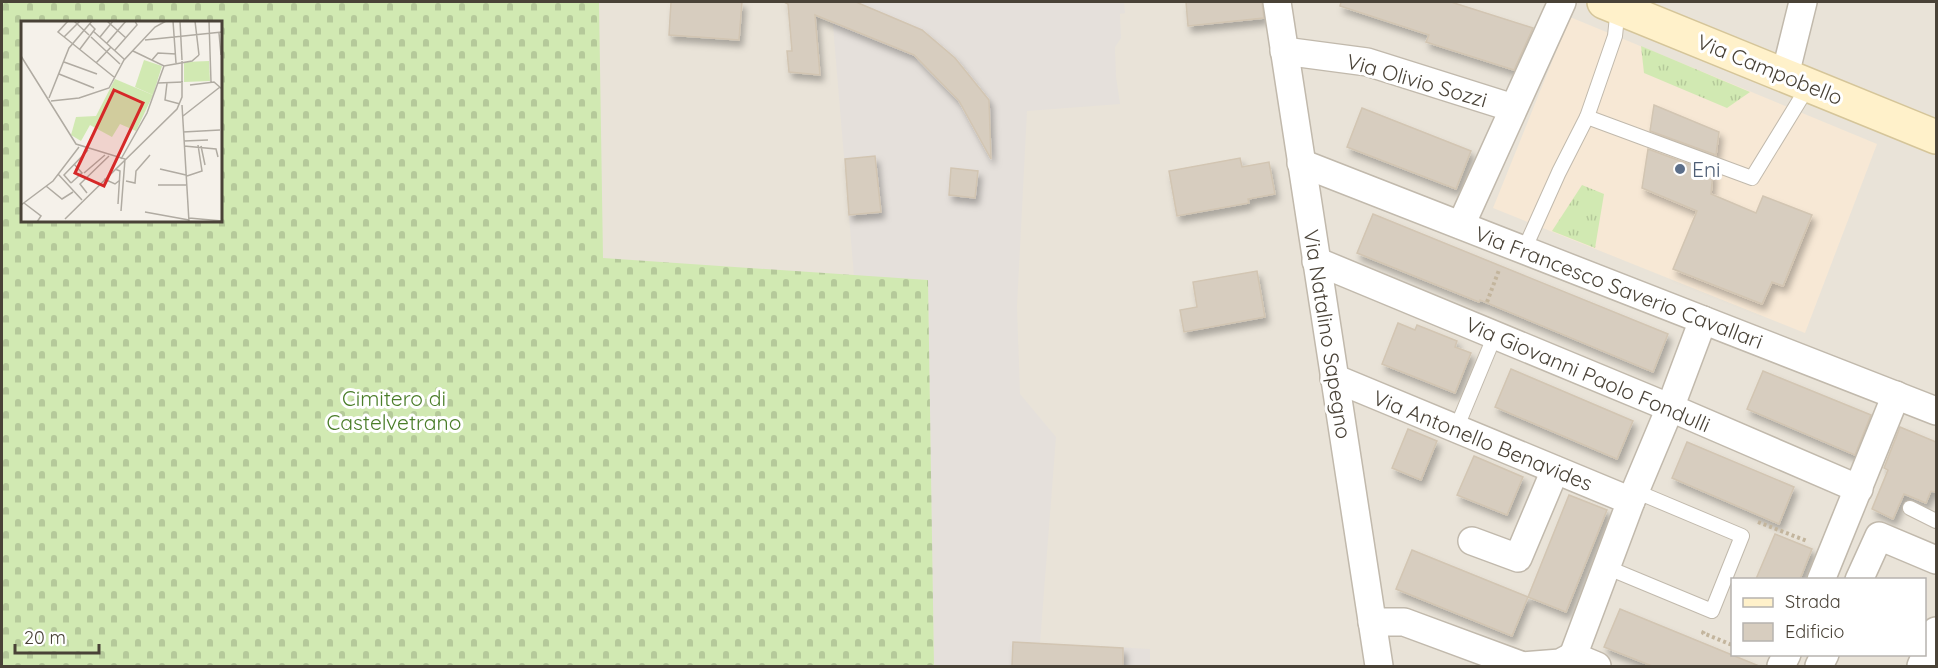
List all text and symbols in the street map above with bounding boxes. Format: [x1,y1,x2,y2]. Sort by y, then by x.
inset map [21,21,222,222]
street label: Via Campobello [1693,28,1847,110]
street label: Via Olivio Sozzi [1344,47,1490,113]
place label: Eni [1692,156,1721,182]
marker: Eni [1673,162,1687,176]
street label: Via Francesco Saverio Cavallari [1471,220,1767,354]
street label: Via Natalino Sapegno [1299,227,1357,441]
street label: Via Giovanni Paolo Fondulli [1462,311,1714,437]
street label: Via Antonello Benavides [1369,384,1597,496]
park label: Cimitero di Castelvetrano [327,385,461,435]
legend [1731,578,1926,656]
text: Strada [1785,590,1841,613]
scale bar [15,617,99,655]
text: Edificio [1785,620,1844,643]
text: 20 m [24,626,66,649]

